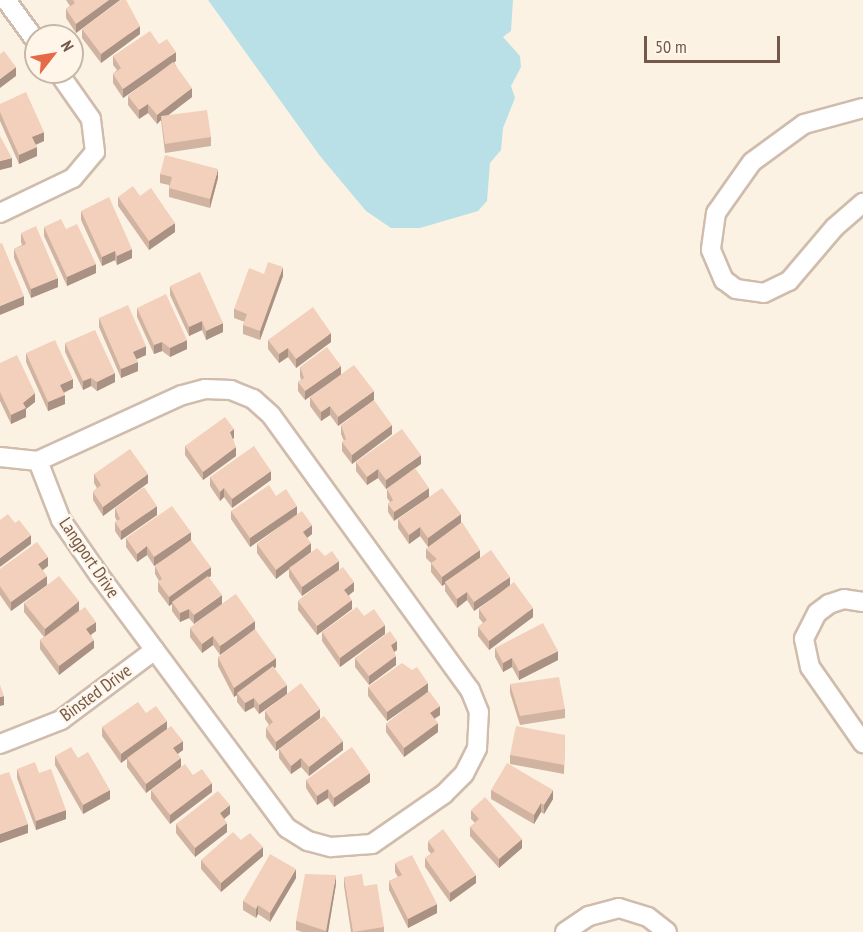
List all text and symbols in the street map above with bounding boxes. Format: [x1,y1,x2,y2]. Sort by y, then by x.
north arrow [24,24,84,84]
scale bar [647,24,784,62]
text: 50 m [655,35,687,58]
text: N [57,37,79,55]
street label: Langport Drive [54,514,124,602]
street label: Binsted Drive [56,660,136,726]

